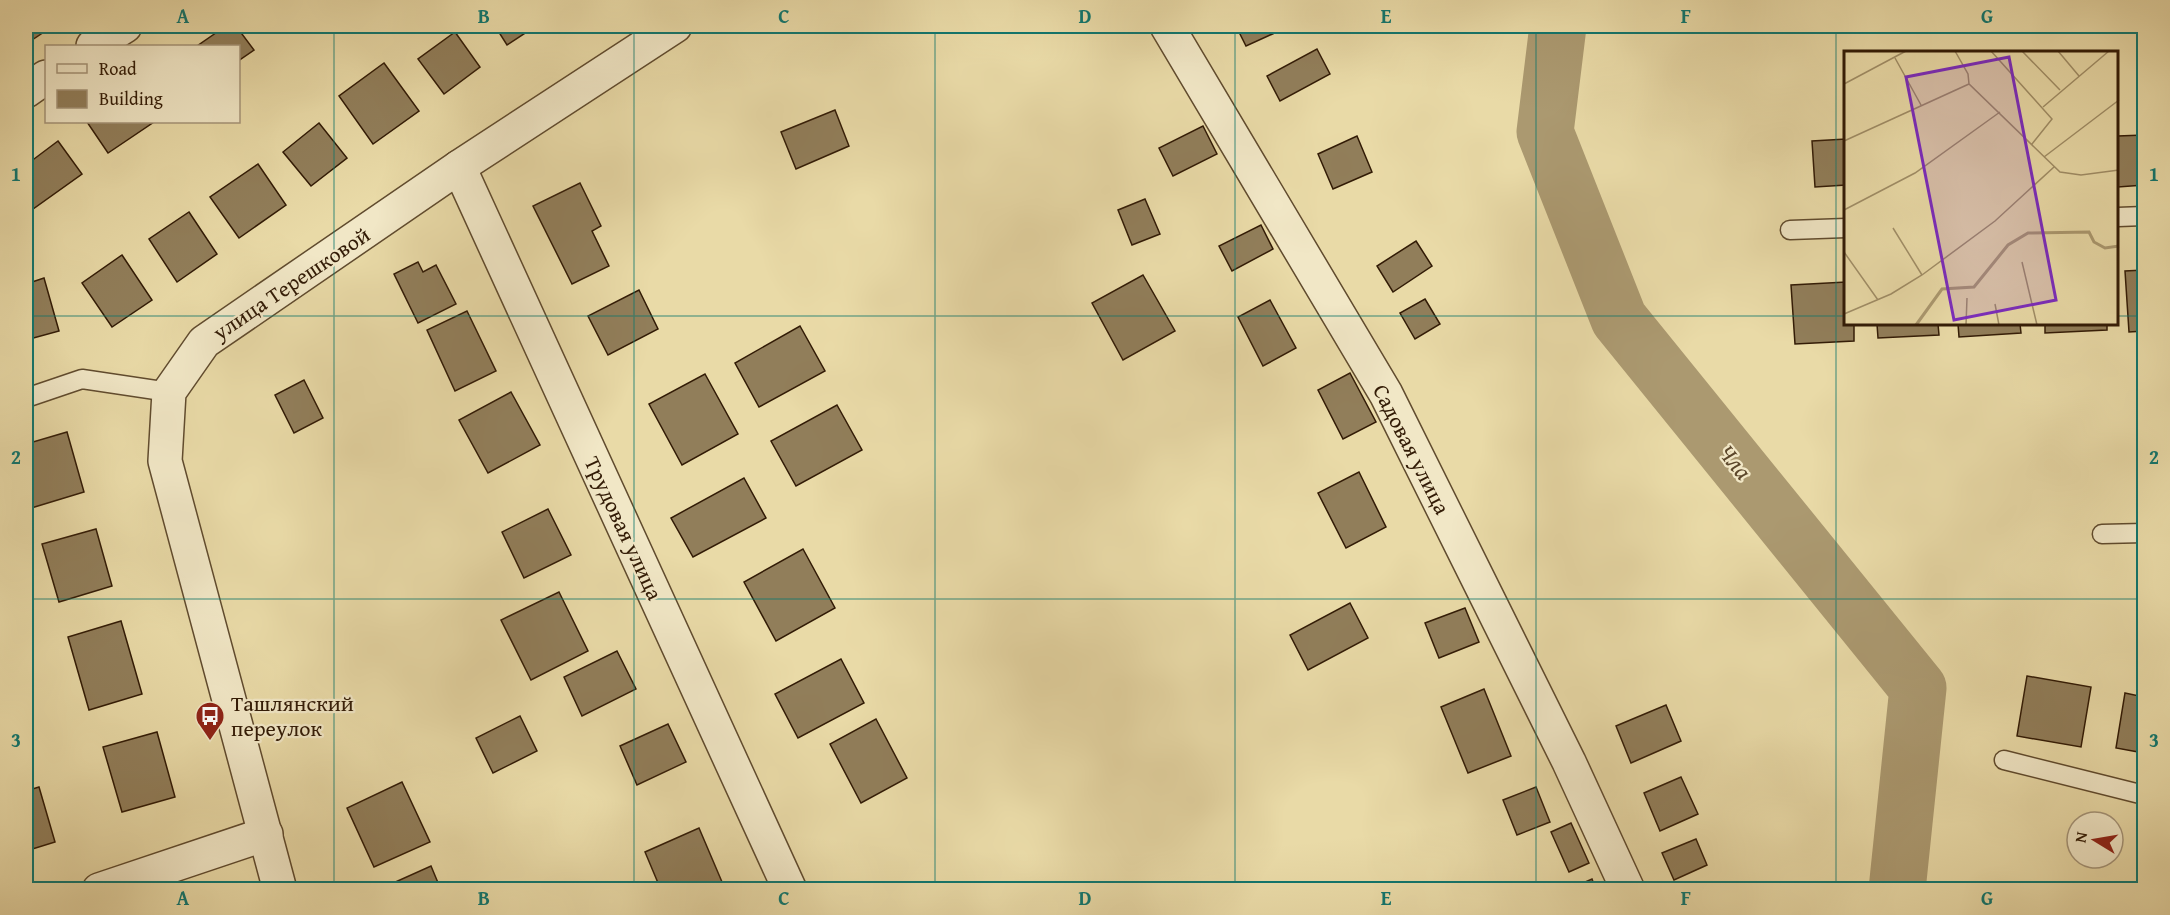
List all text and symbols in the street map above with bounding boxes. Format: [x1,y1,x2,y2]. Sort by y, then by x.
text: A [177,1,190,30]
text: B [478,1,490,30]
text: C [778,1,790,30]
text: D [1078,1,1092,30]
text: E [1381,1,1392,30]
text: F [1681,1,1691,30]
text: G [1981,1,1993,30]
legend [45,45,240,123]
inset map [1844,51,2119,326]
text: Road [99,55,137,82]
text: Building [99,85,163,112]
text: 1 [11,159,21,188]
text: 1 [2149,159,2159,188]
street label: улица Терешковой [205,218,376,348]
street label: Садовая улица [1365,378,1459,520]
water label: Чла [1710,436,1761,487]
text: 2 [11,442,21,471]
text: 2 [2149,442,2159,471]
street label: Трудовая улица [577,451,672,606]
place label: Ташлянский переулок [231,687,354,744]
bus stop icon: Ташлянский переулок [194,700,226,742]
text: 3 [11,725,21,754]
text: 3 [2149,725,2159,754]
north arrow [2065,810,2125,870]
text: N [2067,829,2093,845]
text: A [177,883,190,912]
text: B [478,883,490,912]
text: C [778,883,790,912]
text: D [1078,883,1092,912]
text: E [1381,883,1392,912]
text: F [1681,883,1691,912]
text: G [1981,883,1993,912]

